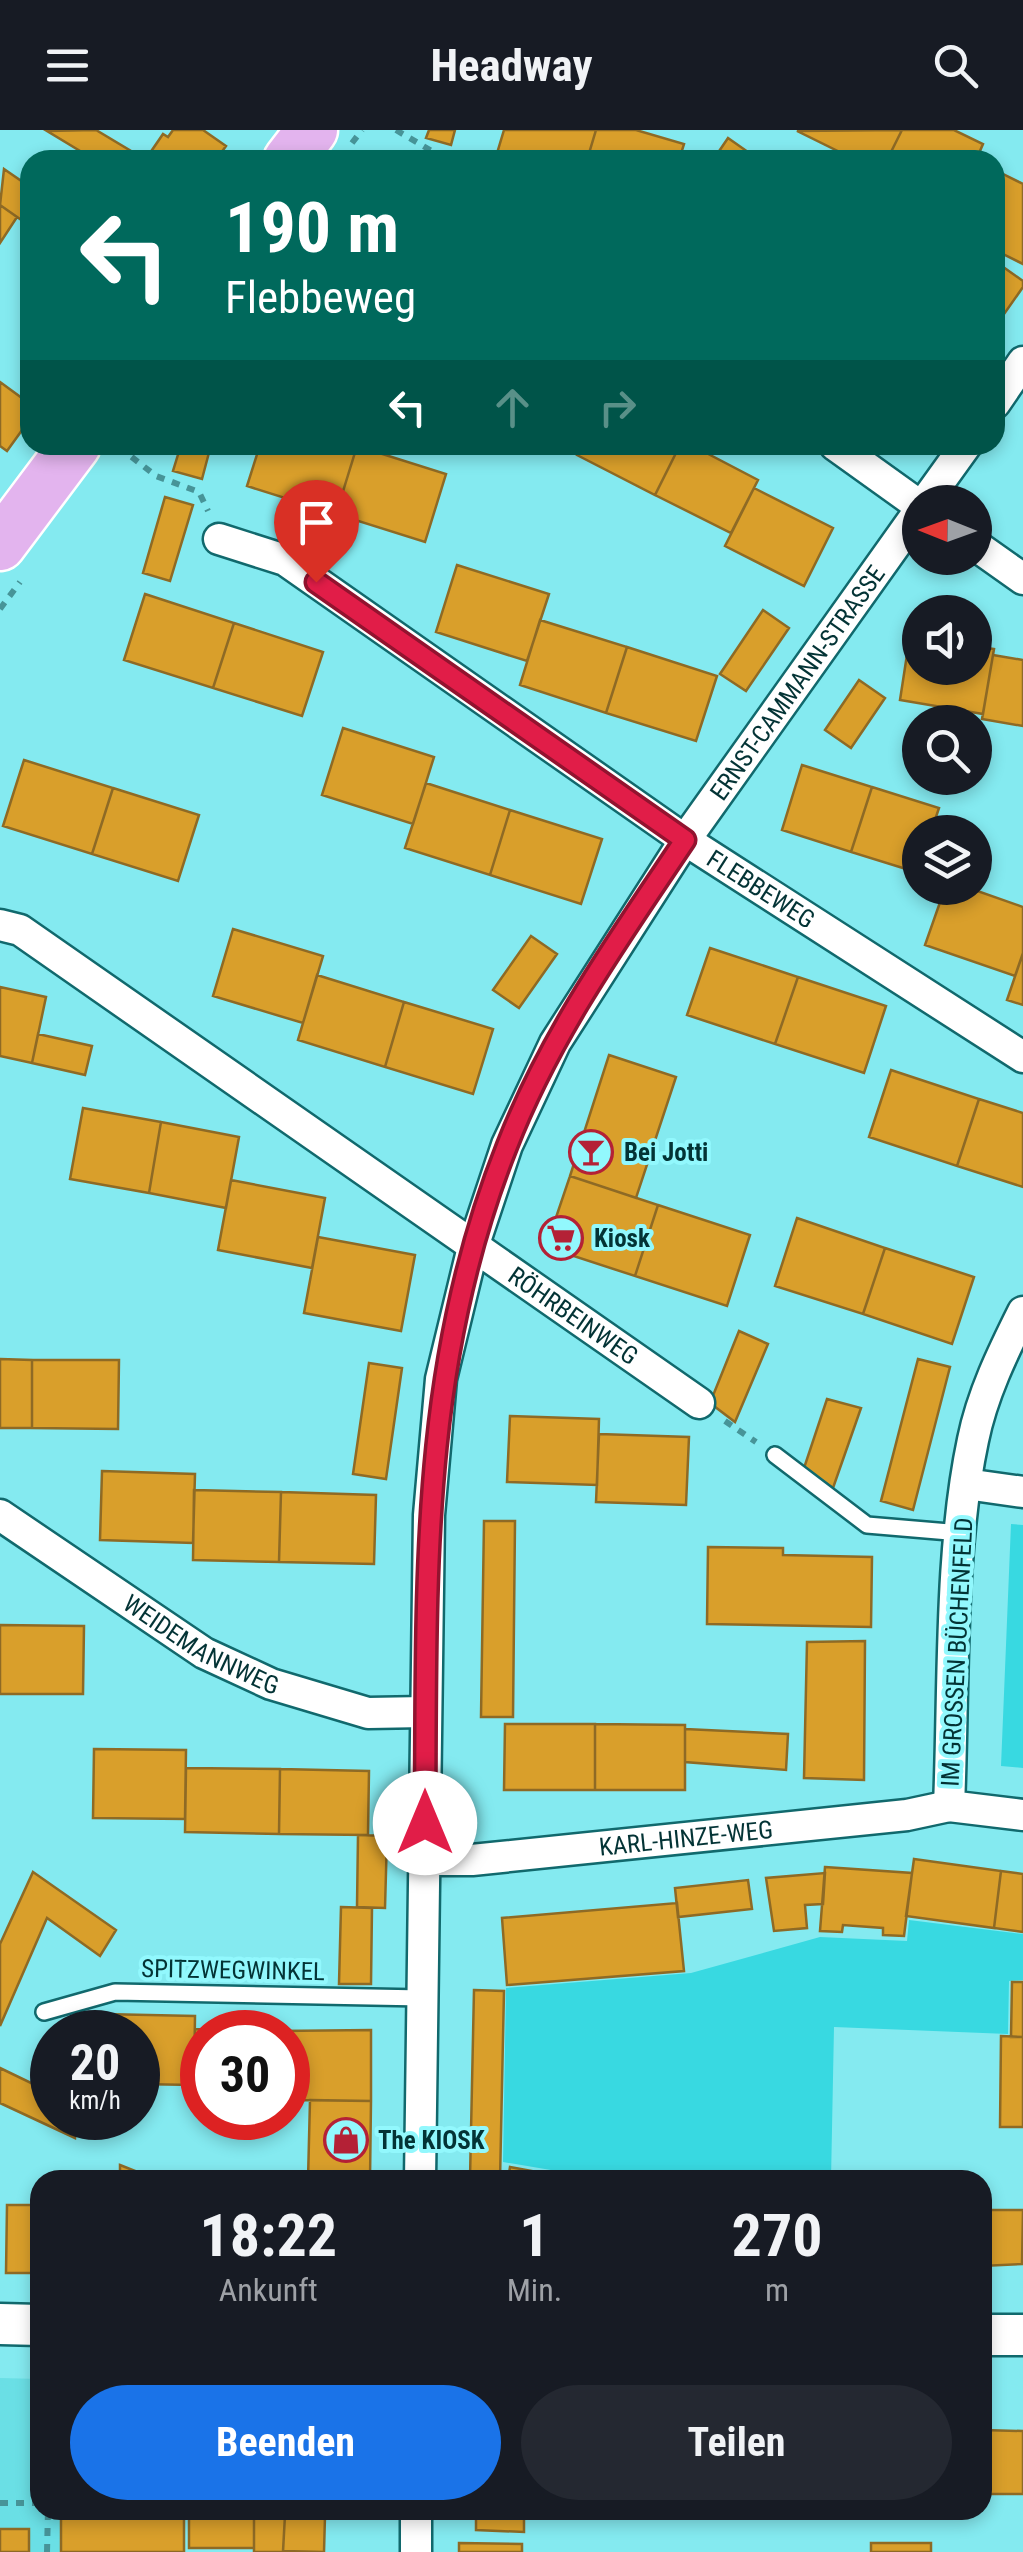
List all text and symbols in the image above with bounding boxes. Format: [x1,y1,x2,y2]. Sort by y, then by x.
icon: menu [40,38,95,93]
icon: search [928,38,983,93]
text: Headway [430,39,593,92]
text: 190 m [225,187,399,269]
icon: left [60,190,190,320]
text: Flebbeweg [225,271,416,324]
icon: left [380,380,435,435]
icon: ahead [485,380,540,435]
icon: right [590,380,645,435]
pin [274,480,359,583]
north arrow [902,485,992,575]
map controls [902,485,992,905]
icon: arrive [289,495,344,550]
street label: ERNST-CAMMANN-STRASSE [704,560,890,805]
button: sound [902,595,992,685]
button: search [902,705,992,795]
button: layers [902,815,992,905]
street label: FLEBBEWEG [702,844,820,934]
bar icon: Bei Jotti [568,1129,614,1175]
place label: Bei Jotti [624,1138,708,1167]
supermarket icon: Kiosk [538,1215,584,1261]
place label: Kiosk [594,1224,650,1253]
street label: RÖHRBEINWEG [503,1260,644,1371]
street label: IM GROSSEN BÜCHENFELD [935,1517,979,1787]
street label: WEIDEMANNWEG [118,1588,282,1700]
position arrow [373,1771,477,1875]
street label: KARL-HINZE-WEG [597,1814,774,1861]
street label: SPITZWEGWINKEL [141,1954,325,1986]
speed limit sign: 30 [180,2010,310,2140]
text: 20 [70,2034,120,2092]
text: km/h [69,2086,121,2115]
shop icon: The KIOSK [323,2117,369,2163]
place label: The KIOSK [378,2126,485,2155]
text: 18:22 [199,2200,337,2271]
text: 1 [519,2200,550,2271]
text: 270 [732,2200,823,2271]
text: Ankunft [219,2271,318,2309]
text: Min. [507,2271,562,2309]
text: m [765,2271,789,2309]
button: Beenden [70,2385,501,2500]
button: Teilen [521,2385,952,2500]

